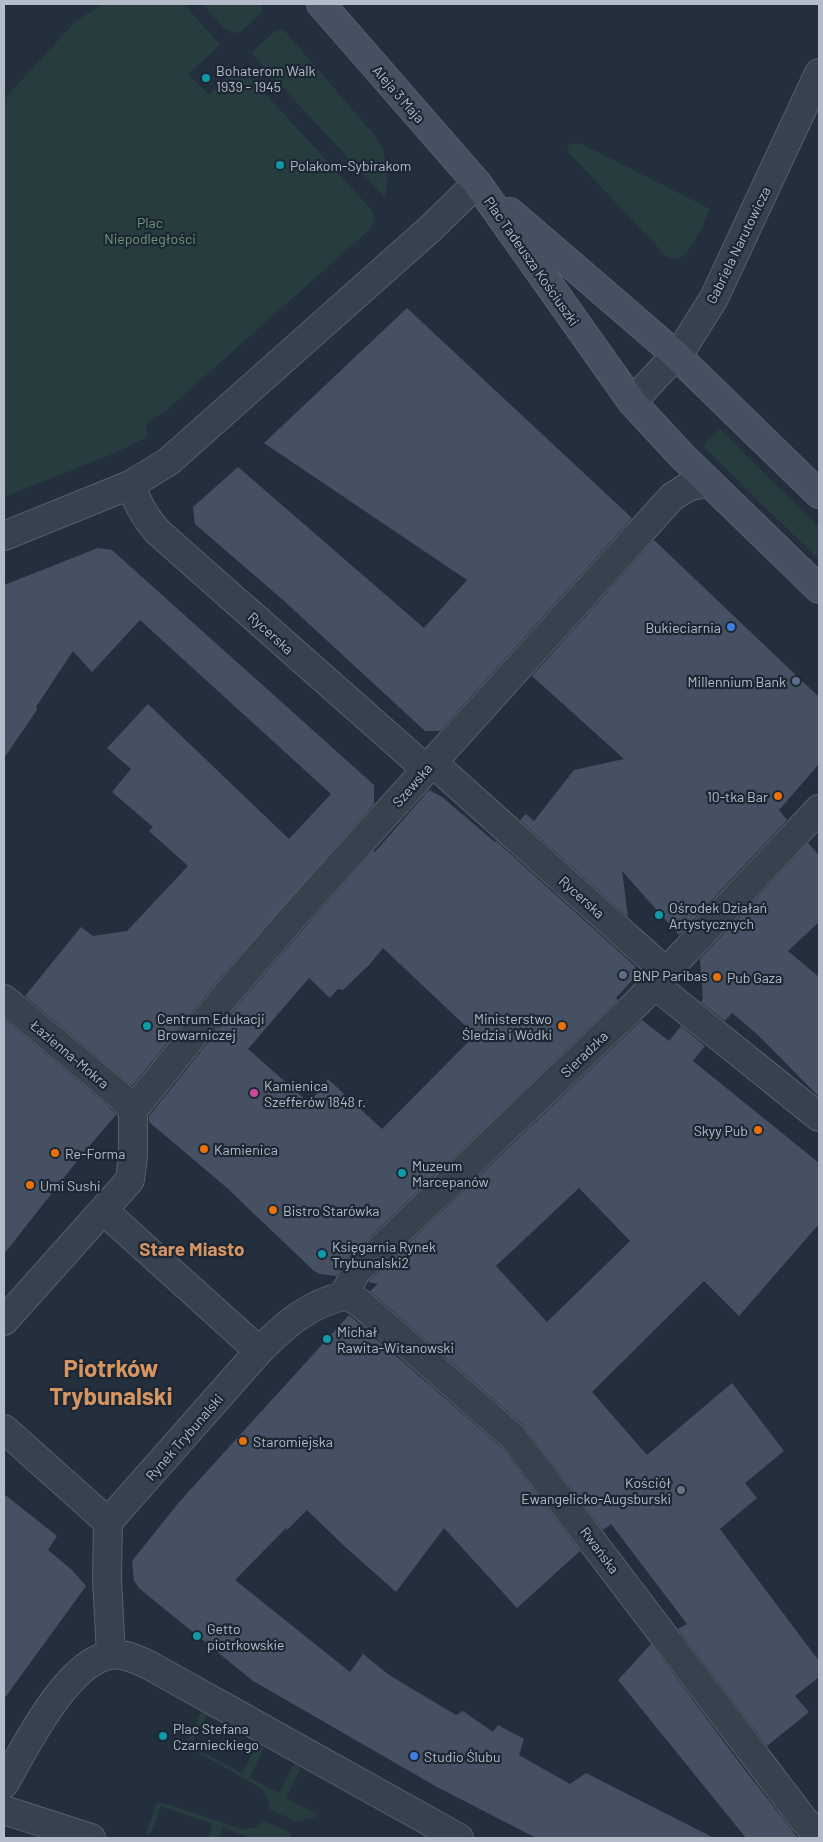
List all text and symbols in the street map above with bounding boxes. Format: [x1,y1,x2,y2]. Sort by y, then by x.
place label: Bohaterom Walk 1939 - 1945 [216,62,315,95]
street label: Aleja 3 Maja [370,62,428,126]
marker: Bohaterom Walk 1939 - 1945 [200,72,212,84]
place label: Polakom-Sybirakom [290,157,411,174]
marker: Polakom-Sybirakom [274,159,286,171]
street label: Gabriela Narutowicza [702,184,774,306]
street label: Plac Tadeusza Kościuszki [481,193,583,329]
park label: Plac Niepodległości [104,214,196,247]
street label: Rycerska [245,608,297,658]
place label: Bukieciarnia [645,619,721,636]
marker: Bukieciarnia [725,621,737,633]
place label: Millennium Bank [688,673,786,690]
marker: Millennium Bank [790,675,802,687]
street label: Szewska [388,760,436,810]
place label: 10-tka Bar [707,788,768,805]
marker: 10-tka Bar [772,790,784,802]
street label: Rycerska [556,872,608,922]
place label: Ośrodek Działań Artystycznych [669,899,767,932]
marker: Ośrodek Działań Artystycznych [653,909,665,921]
place label: BNP Paribas [633,967,708,984]
marker: BNP Paribas [617,969,629,981]
place label: Pub Gaza [727,969,782,986]
marker: Pub Gaza [711,971,723,983]
place label: Centrum Edukacji Browarniczej [157,1010,265,1043]
place label: Ministerstwo Śledzia i Wódki [462,1010,552,1043]
street label: Łazienna-Mokra [26,1016,113,1092]
marker: Centrum Edukacji Browarniczej [141,1020,153,1032]
marker: Ministerstwo Śledzia i Wódki [556,1020,568,1032]
street label: Sieradzka [557,1027,611,1081]
place label: Kamienica Szefferów 1848 r. [264,1077,366,1110]
marker: Kamienica Szefferów 1848 r. [248,1087,260,1099]
place label: Skyy Pub [694,1122,748,1139]
marker: Skyy Pub [752,1124,764,1136]
place label: Kamienica [214,1141,278,1158]
marker: Kamienica [198,1143,210,1155]
place label: Re-Forma [65,1145,125,1162]
marker: Re-Forma [49,1147,61,1159]
place label: Muzeum Marcepanów [412,1157,489,1190]
marker: Muzeum Marcepanów [396,1167,408,1179]
place label: Umi Sushi [40,1177,101,1194]
marker: Umi Sushi [24,1179,36,1191]
place label: Bistro Starówka [283,1202,379,1219]
marker: Bistro Starówka [267,1204,279,1216]
district label: Stare Miasto [139,1237,245,1260]
place label: Księgarnia Rynek Trybunalski2 [332,1238,436,1271]
marker: Księgarnia Rynek Trybunalski2 [316,1248,328,1260]
place label: Michał Rawita-Witanowski [337,1323,454,1356]
marker: Michał Rawita-Witanowski [321,1333,333,1345]
district label: Piotrków Trybunalski [49,1353,173,1410]
street label: Rynek Trybunalski [142,1390,226,1484]
place label: Staromiejska [253,1433,333,1450]
marker: Staromiejska [237,1435,249,1447]
place label: Kościół Ewangelicko-Augsburski [521,1474,671,1507]
marker: Kościół Ewangelicko-Augsburski [675,1484,687,1496]
street label: Rwańska [577,1523,623,1577]
place label: Getto piotrkowskie [207,1620,285,1653]
marker: Getto piotrkowskie [191,1630,203,1642]
place label: Plac Stefana Czarnieckiego [173,1720,259,1753]
marker: Plac Stefana Czarnieckiego [157,1730,169,1742]
place label: Studio Ślubu [424,1748,500,1765]
marker: Studio Ślubu [408,1750,420,1762]

